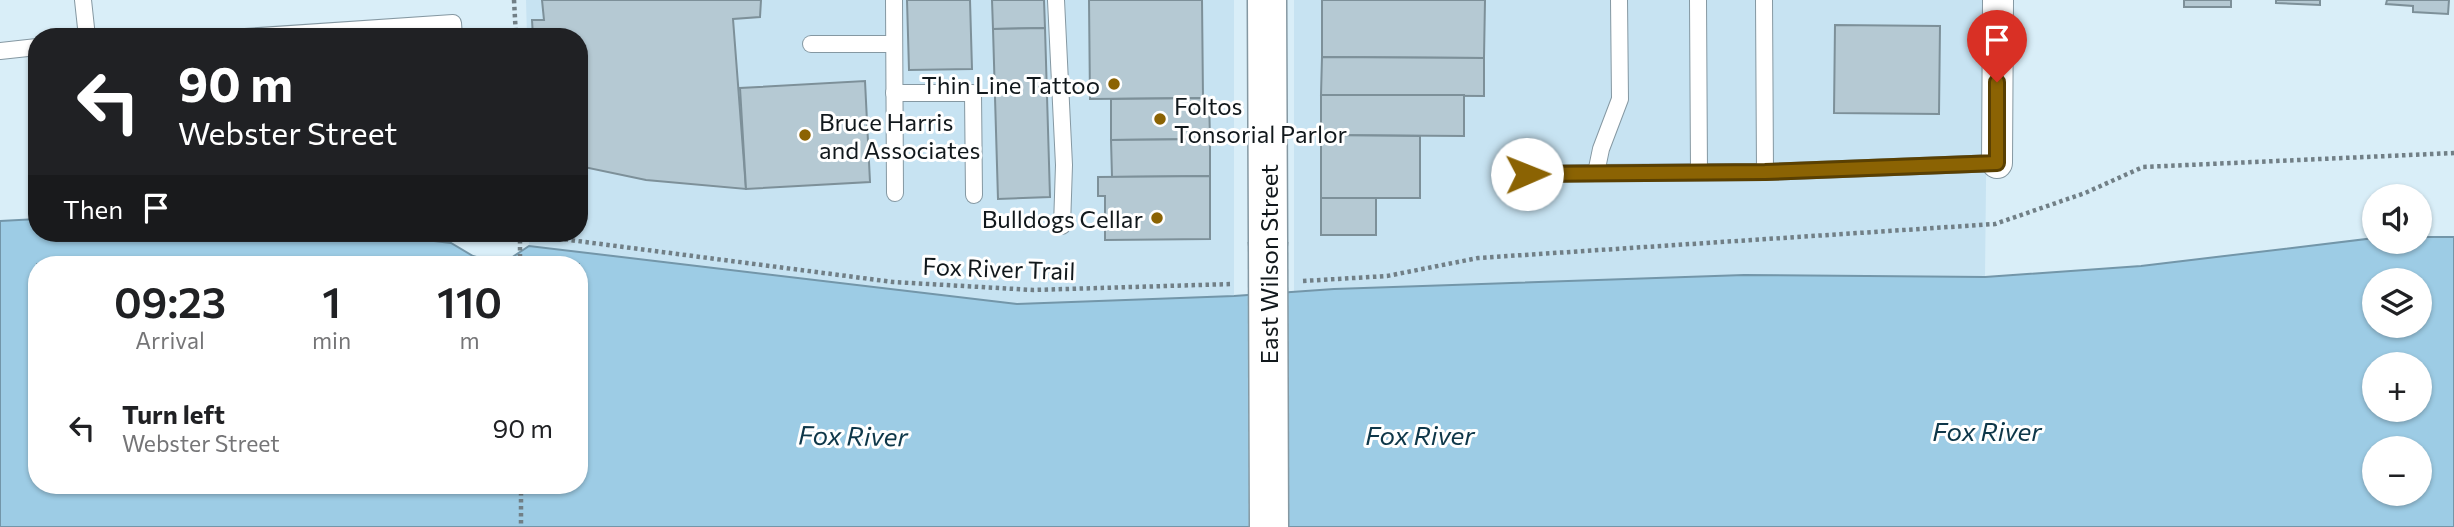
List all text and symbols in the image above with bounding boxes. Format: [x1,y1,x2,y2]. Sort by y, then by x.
pin [1967,10,2027,82]
icon: arrive [1978,21,2016,59]
text: 90 m [178,52,293,112]
icon: left [63,56,154,147]
place label: Thin Line Tattoo [921,70,1100,99]
marker: Thin Line Tattoo [1106,76,1122,92]
place label: Foltos Tonsorial Parlor [1174,91,1348,148]
place label: Bruce Harris and Associates [819,107,980,164]
marker: Foltos Tonsorial Parlor [1152,111,1168,127]
text: Webster Street [178,112,398,152]
marker: Bruce Harris and Associates [797,127,813,143]
position arrow [1490,137,1564,211]
street label: East Wilson Street [1254,164,1283,364]
map controls [2362,184,2432,506]
button: sound [2362,184,2432,254]
icon: arrive [137,189,175,227]
text: Then [63,193,123,224]
place label: Bulldogs Cellar [982,204,1143,233]
marker: Bulldogs Cellar [1149,210,1165,226]
street label: Fox River Trail [922,251,1076,285]
button: layers [2362,268,2432,338]
text: 09:23 [114,275,226,327]
text: 1 [322,275,341,327]
text: 110 [437,275,502,327]
text: Arrival [135,326,205,354]
text: min [312,326,351,354]
text: m [460,326,480,354]
button: + [2362,352,2432,422]
text: Turn left [122,398,225,429]
icon: left [63,409,101,447]
text: 90 m [493,412,553,443]
water label: Fox River [1932,415,2043,446]
water label: Fox River [798,419,910,451]
water label: Fox River [1365,419,1476,450]
text: Webster Street [122,429,280,457]
button: − [2362,436,2432,506]

